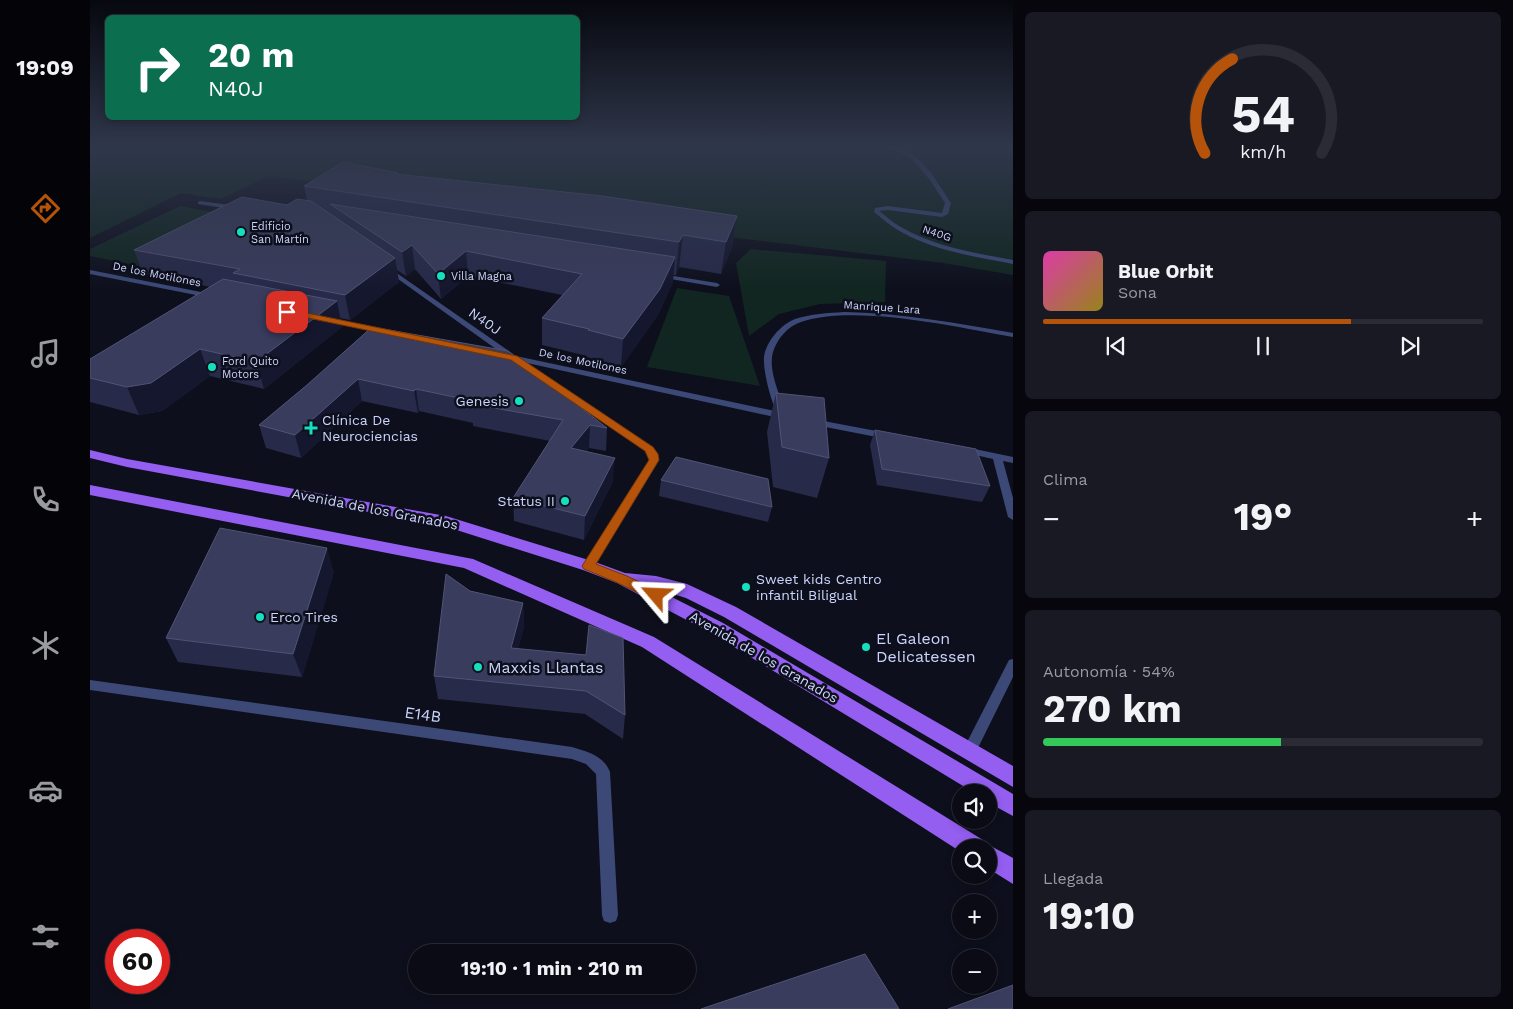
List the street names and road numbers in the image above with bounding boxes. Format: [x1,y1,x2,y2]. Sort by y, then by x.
street label: N40G [921,223,953,244]
street label: De los Motilones [112,260,202,289]
street label: Manrique Lara [843,298,921,317]
street label: N40J [466,304,504,338]
street label: De los Motilones [538,346,628,377]
street label: Avenida de los Granados [291,485,459,533]
street label: Avenida de los Granados [687,608,841,706]
street label: E14B [403,703,442,726]

